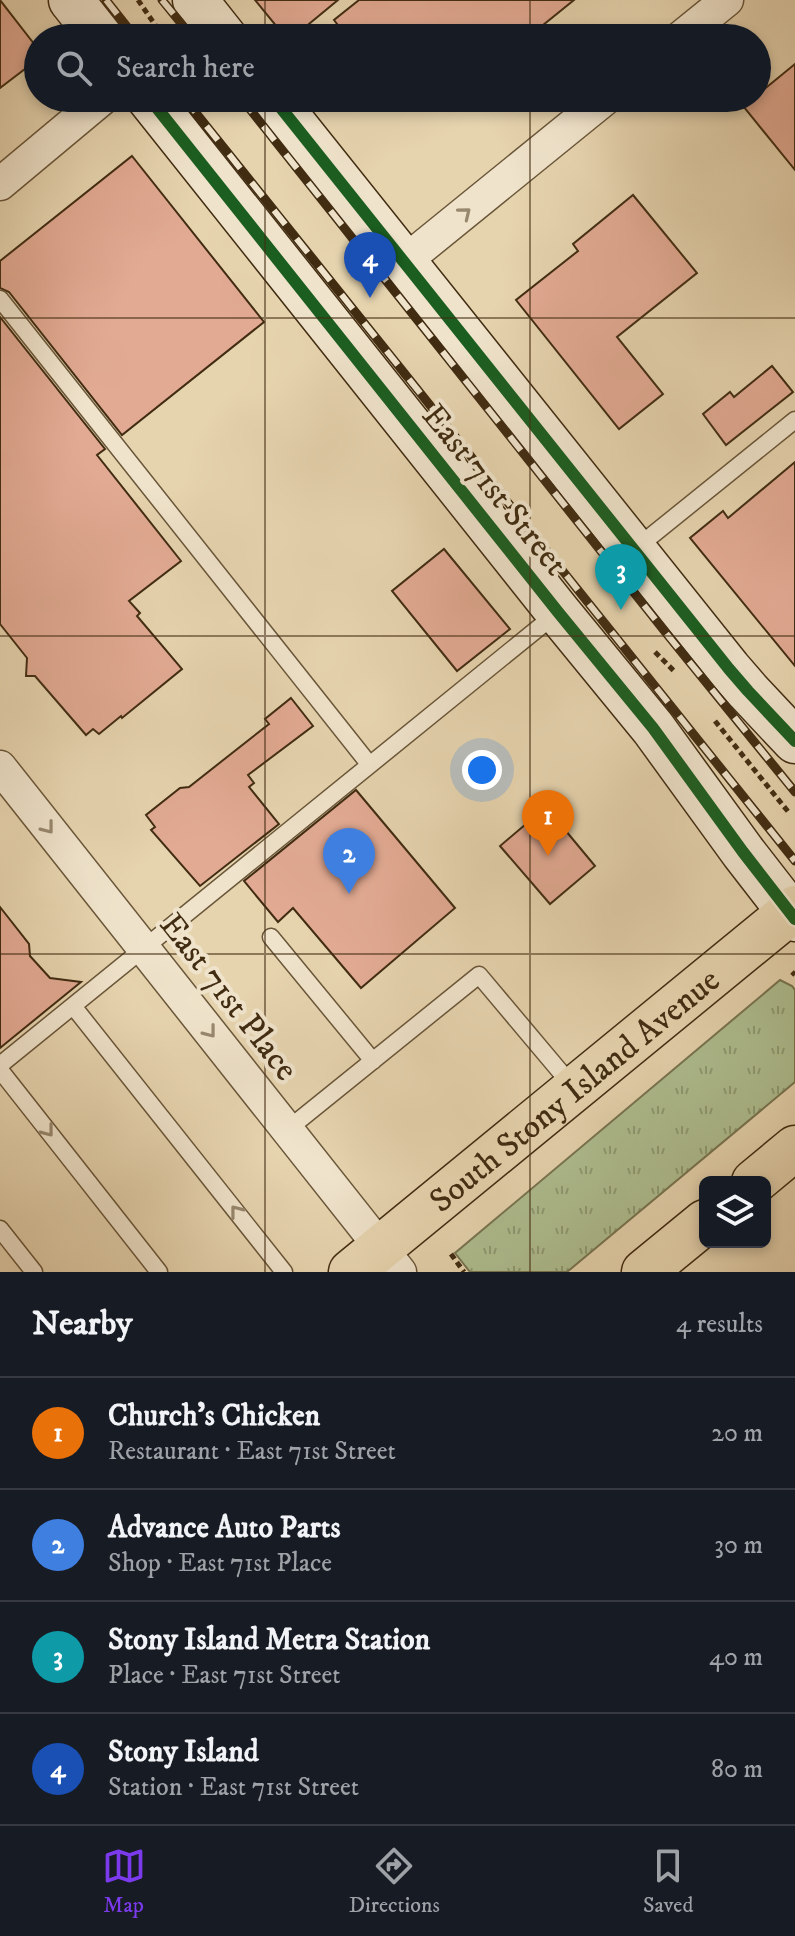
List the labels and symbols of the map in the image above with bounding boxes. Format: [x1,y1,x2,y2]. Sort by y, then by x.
one-way arrow [456,208,470,223]
pin: 4 [344,232,396,298]
street label: East 71st Street [413,396,576,585]
pin: 3 [595,544,647,610]
your location [462,750,502,790]
pin: 1 [522,790,574,856]
one-way arrow [39,819,53,834]
pin: 2 [323,828,375,894]
street label: East 71st Place [150,905,307,1089]
street label: South Stony Island Avenue [421,960,729,1222]
one-way arrow [200,1023,215,1037]
one-way arrow [39,1122,53,1137]
one-way arrow [231,1205,245,1220]

